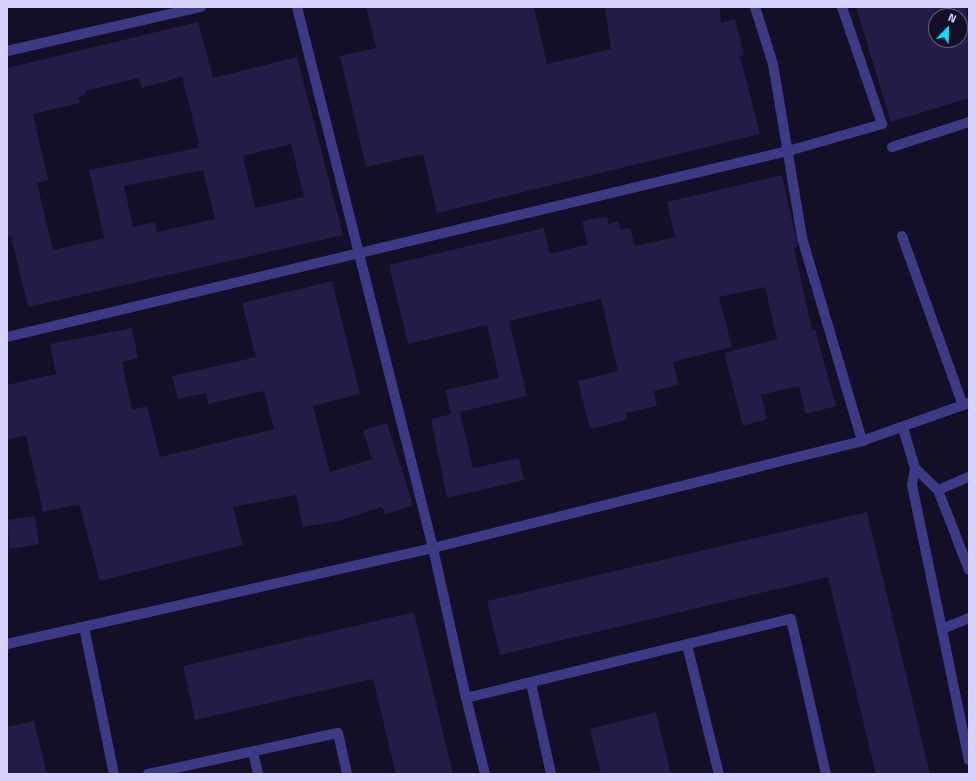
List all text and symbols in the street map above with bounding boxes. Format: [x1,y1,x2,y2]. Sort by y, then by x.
north arrow [928,8,968,48]
text: N [946,9,959,27]

